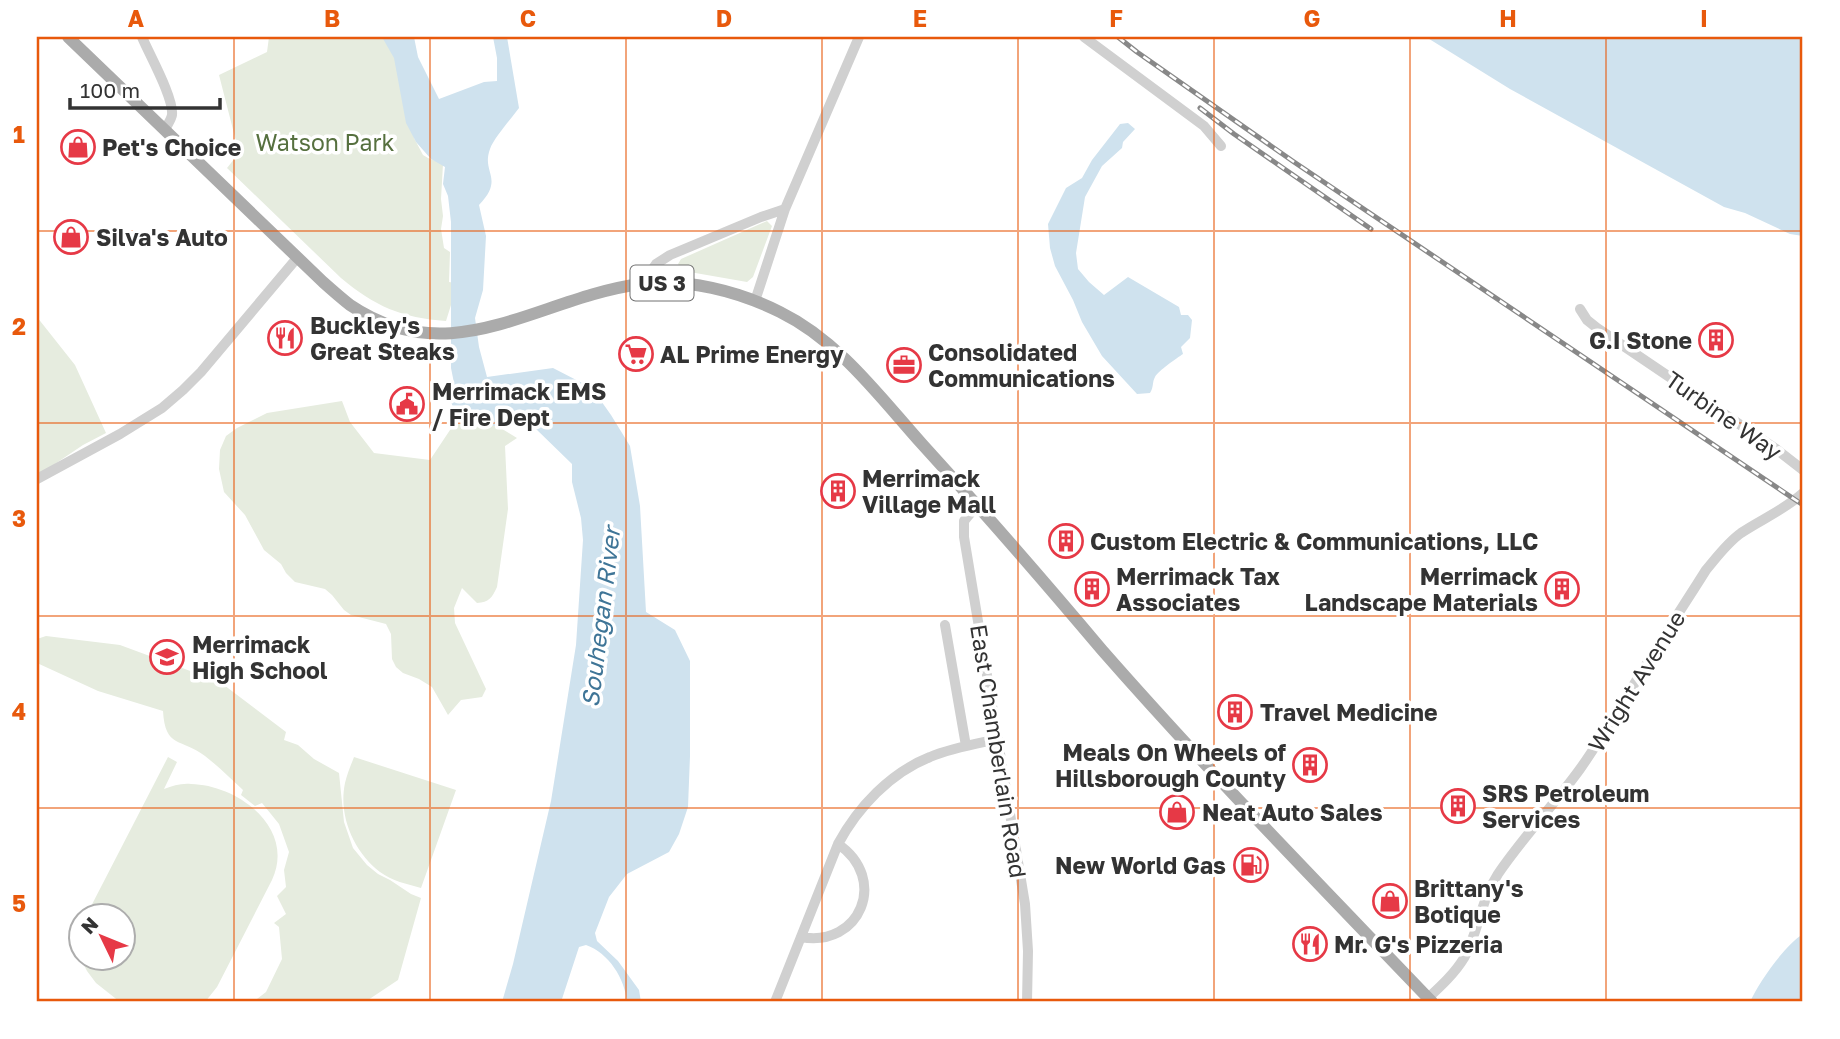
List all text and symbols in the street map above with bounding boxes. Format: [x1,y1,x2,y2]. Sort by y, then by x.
text: A [128,4,145,32]
text: B [324,4,340,32]
text: C [520,4,536,32]
text: D [716,4,732,32]
text: E [913,4,927,32]
text: F [1109,4,1123,32]
text: G [1304,4,1320,32]
text: H [1499,4,1517,32]
text: I [1700,4,1708,32]
scale bar [70,66,220,110]
text: 100 m [80,77,140,103]
text: 1 [13,120,25,148]
shop icon: Pet's Choice [59,128,97,166]
park label: Watson Park [256,128,394,156]
place label: Pet's Choice [102,133,241,161]
shop icon: Silva's Auto [52,218,90,256]
place label: Silva's Auto [96,223,228,251]
road number: US 3 [630,266,694,300]
place label: Buckley's Great Steaks [310,311,455,365]
text: 2 [12,312,26,340]
restaurant icon: Buckley's Great Steaks [266,319,304,357]
building icon: G.I Stone [1697,321,1735,359]
place label: G.I Stone [1589,326,1692,354]
supermarket icon: AL Prime Energy [617,335,655,373]
place label: Consolidated Communications [928,338,1115,392]
place label: AL Prime Energy [660,340,844,368]
office icon: Consolidated Communications [885,346,923,384]
street label: Turbine Way [1661,365,1787,465]
place label: Merrimack EMS / Fire Dept [432,377,606,431]
public building icon: Merrimack EMS / Fire Dept [388,385,426,423]
place label: Merrimack Village Mall [862,464,996,518]
building icon: Merrimack Village Mall [819,472,857,510]
text: 3 [12,504,26,532]
water label: Souhegan River [575,522,627,709]
building icon: Custom Electric & Communications, LLC [1047,522,1085,560]
place label: Custom Electric & Communications, LLC [1090,527,1538,555]
place label: Merrimack Tax Associates [1116,562,1281,616]
place label: Merrimack Landscape Materials [1305,562,1539,616]
building icon: Merrimack Tax Associates [1073,570,1111,608]
building icon: Merrimack Landscape Materials [1543,570,1581,608]
street label: Wright Avenue [1581,605,1691,757]
street label: East Chamberlain Road [965,622,1033,880]
place label: Merrimack High School [192,630,328,684]
school or university icon: Merrimack High School [148,638,186,676]
building icon: Travel Medicine [1216,693,1254,731]
text: 4 [12,697,26,725]
place label: Travel Medicine [1260,698,1438,726]
place label: Meals On Wheels of Hillsborough County [1055,738,1287,792]
building icon: Meals On Wheels of Hillsborough County [1291,746,1329,784]
place label: SRS Petroleum Services [1482,779,1649,833]
building icon: SRS Petroleum Services [1439,787,1477,825]
shop icon: Neat Auto Sales [1158,793,1196,831]
place label: Neat Auto Sales [1202,798,1383,826]
fuel station icon: New World Gas [1232,846,1270,884]
place label: New World Gas [1055,851,1226,879]
place label: Brittany's Botique [1414,874,1524,928]
shop icon: Brittany's Botique [1371,882,1409,920]
text: 5 [12,889,26,917]
north arrow [66,902,136,972]
text: N [76,912,103,938]
restaurant icon: Mr. G's Pizzeria [1291,925,1329,963]
place label: Mr. G's Pizzeria [1334,930,1503,958]

